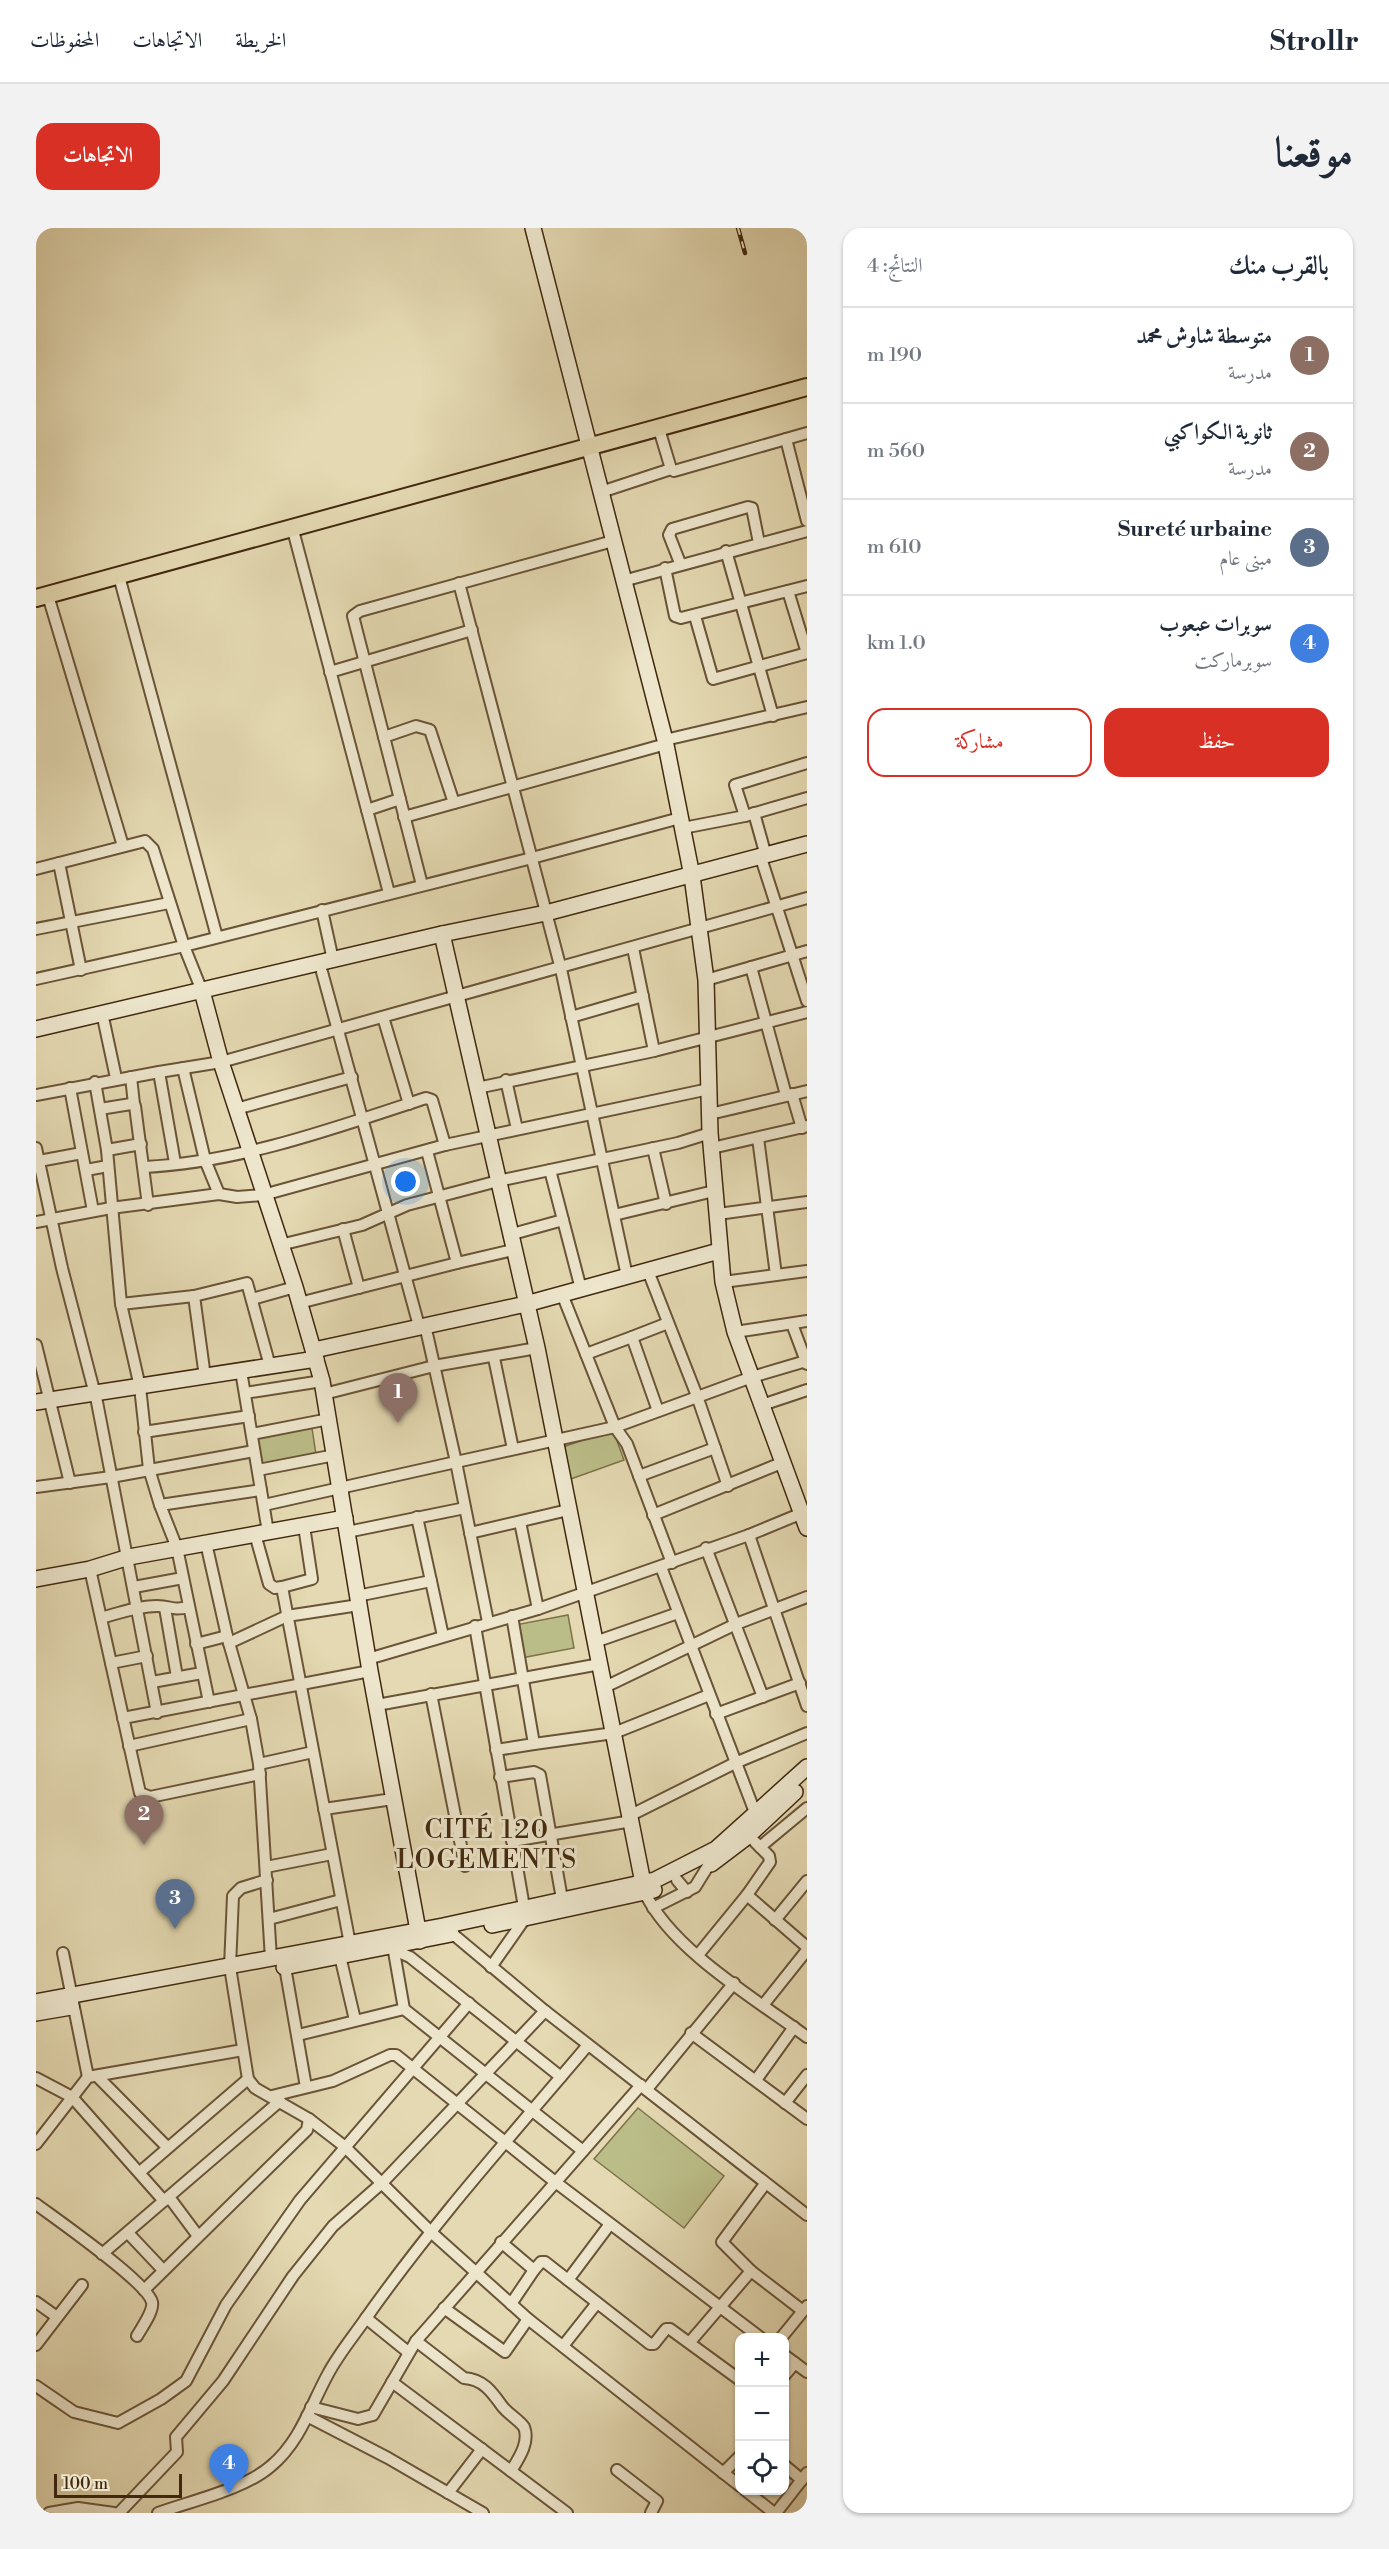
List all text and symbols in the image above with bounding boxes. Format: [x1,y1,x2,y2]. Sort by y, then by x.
text: Strollr [1270,24,1359,59]
text: المحفوظات [30,28,99,54]
text: الاتجاهات [132,28,202,54]
text: الخريطة [235,28,286,54]
button: الاتجاهات [36,123,160,190]
text: موقعنا [1275,127,1353,180]
text: بالقرب منك [1229,250,1329,282]
text: النتائج: 4 [867,254,923,279]
text: متوسطة شاوش محمد [1136,323,1272,350]
text: 190 m [867,343,922,368]
text: 1 [1305,343,1314,368]
text: مدرسة [1228,361,1272,386]
text: ثانوية الكواكبي [1164,419,1272,446]
text: 560 m [867,439,925,464]
text: 2 [1303,439,1316,464]
text: مدرسة [1228,457,1272,482]
text: Sureté urbaine [1118,516,1272,543]
text: 610 m [867,535,921,560]
text: 3 [1303,535,1316,560]
text: مبنى عام [1219,547,1272,572]
text: سوبرات عبعوب [1159,611,1272,638]
text: 1.0 km [867,631,926,656]
text: 4 [1303,631,1316,656]
text: سوبرماركت [1194,649,1272,674]
button: مشاركة [867,708,1092,777]
button: حفظ [1104,708,1329,777]
your location [391,1167,420,1196]
pin: 1 [378,1374,418,1423]
pin: 2 [124,1796,164,1845]
district label: CITÉ 120 LOGEMENTS [396,1812,578,1876]
pin: 3 [156,1880,194,1929]
map controls [735,2333,789,2495]
button: + [735,2333,789,2387]
button: − [735,2387,789,2441]
button: locate [735,2441,789,2495]
pin: 4 [210,2444,248,2494]
scale bar [54,2471,182,2498]
text: 100 m [63,2474,108,2494]

